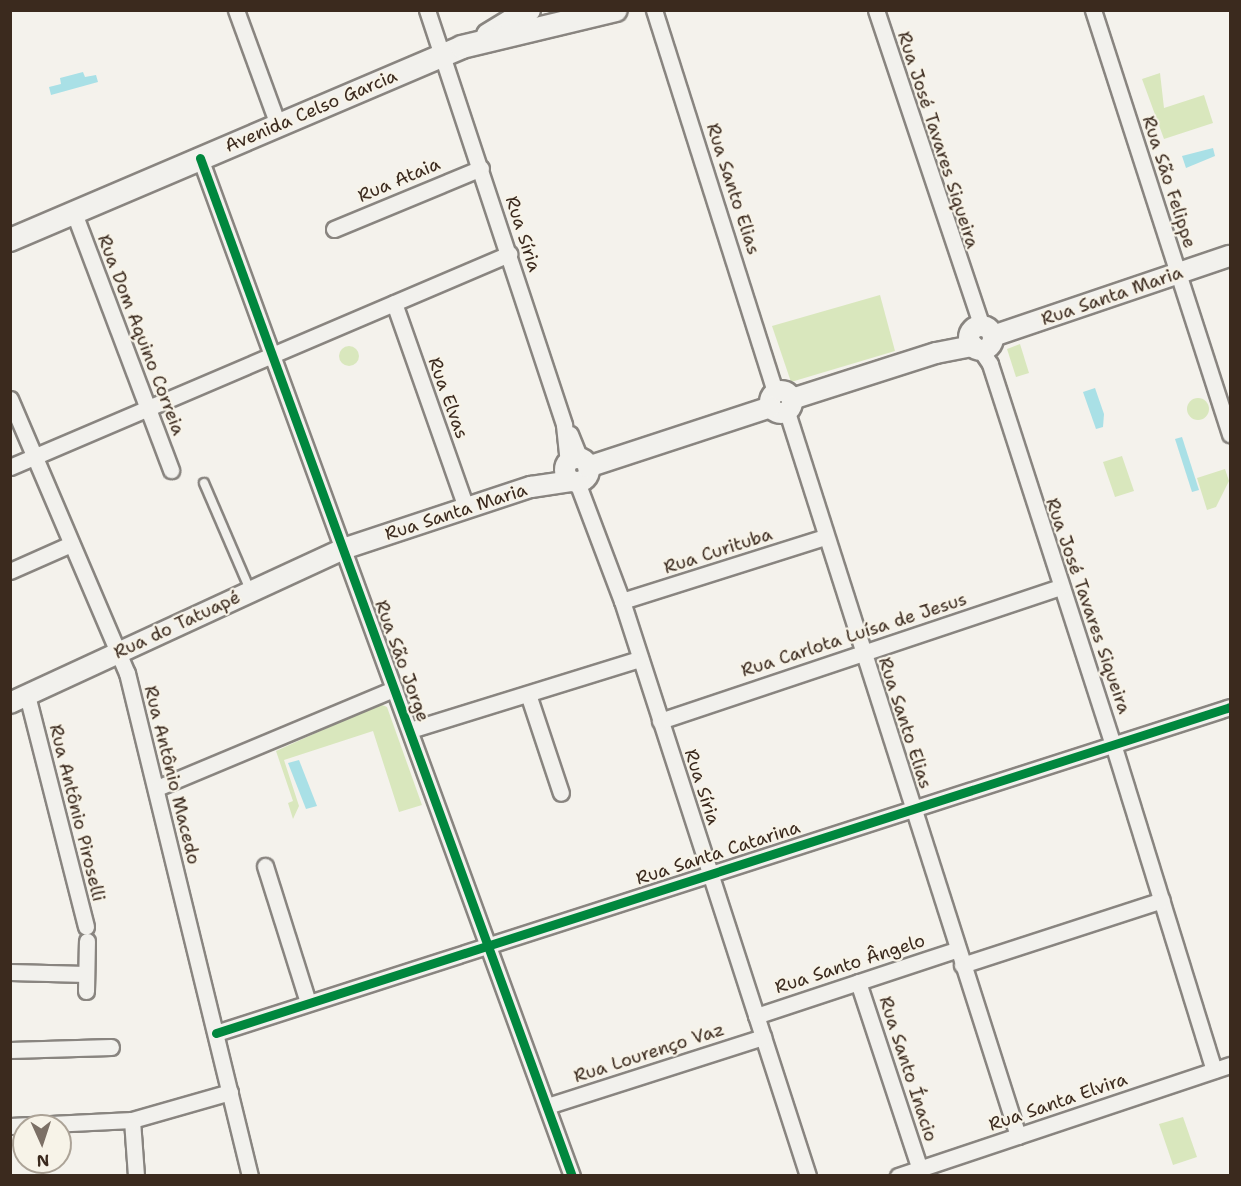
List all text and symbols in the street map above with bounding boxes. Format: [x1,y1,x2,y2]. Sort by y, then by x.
street label: Rua José Tavares Siqueira [893,29,983,251]
street label: Avenida Celso Garcia [222,65,400,157]
street label: Rua São Felippe [1137,113,1201,251]
street label: Rua Santo Elias [702,121,764,257]
street label: Rua Ataia [355,153,443,207]
street label: Rua Síria [501,194,545,274]
street label: Rua Dom Aquino Correia [93,232,189,438]
street label: Rua Santa Maria [1038,262,1186,330]
street label: Rua Elvas [423,354,473,442]
street label: Rua Santa Maria [382,479,530,545]
street label: Rua José Tavares Siqueira [1041,495,1135,717]
street label: Rua Curituba [661,523,775,579]
street label: Rua do Tatuapé [110,586,244,664]
street label: Rua Carlota Luísa de Jesus [738,588,970,682]
street label: Rua São Jorge [370,597,434,725]
street label: Rua Santo Elias [874,655,936,791]
street label: Rua Antônio Macedo [139,683,205,867]
street label: Rua Antônio Piroselli [45,722,109,904]
street label: Rua Síria [680,747,724,827]
street label: Rua Santa Catarina [633,816,803,890]
street label: Rua Santo Ângelo [772,930,928,998]
street label: Rua Santo Ínacio [874,994,942,1144]
street label: Rua Lourenço Vaz [571,1018,727,1088]
street label: Rua Santa Elvira [986,1068,1130,1136]
north arrow [12,1114,72,1174]
text: N [36,1150,50,1171]

